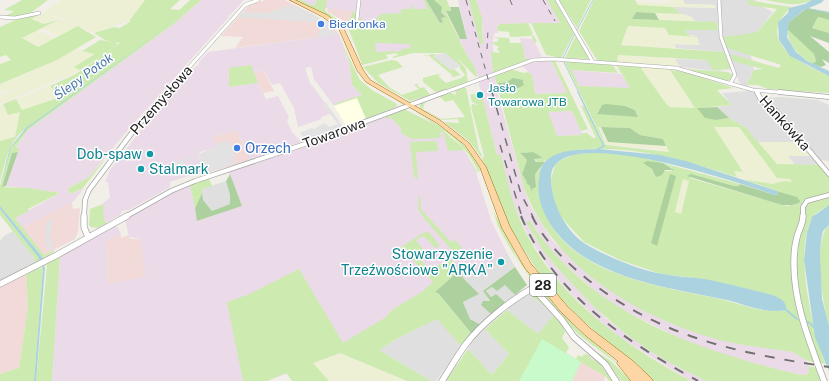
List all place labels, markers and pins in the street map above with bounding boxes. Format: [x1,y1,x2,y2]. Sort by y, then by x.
place label: Biedronka [329,17,386,31]
marker: Biedronka [316,19,326,29]
place label: Jasło Towarowa JTB [488,81,567,109]
marker: Jasło Towarowa JTB [475,90,485,100]
place label: Orzech [245,140,291,156]
marker: Orzech [232,143,242,153]
place label: Dob-spaw [77,146,142,162]
marker: Dob-spaw [145,149,155,159]
place label: Stalmark [149,161,209,177]
marker: Stalmark [136,164,146,174]
place label: Stowarzyszenie Trzeźwościowe "ARKA" [341,246,493,278]
marker: Stowarzyszenie Trzeźwościowe "ARKA" [496,257,506,267]

